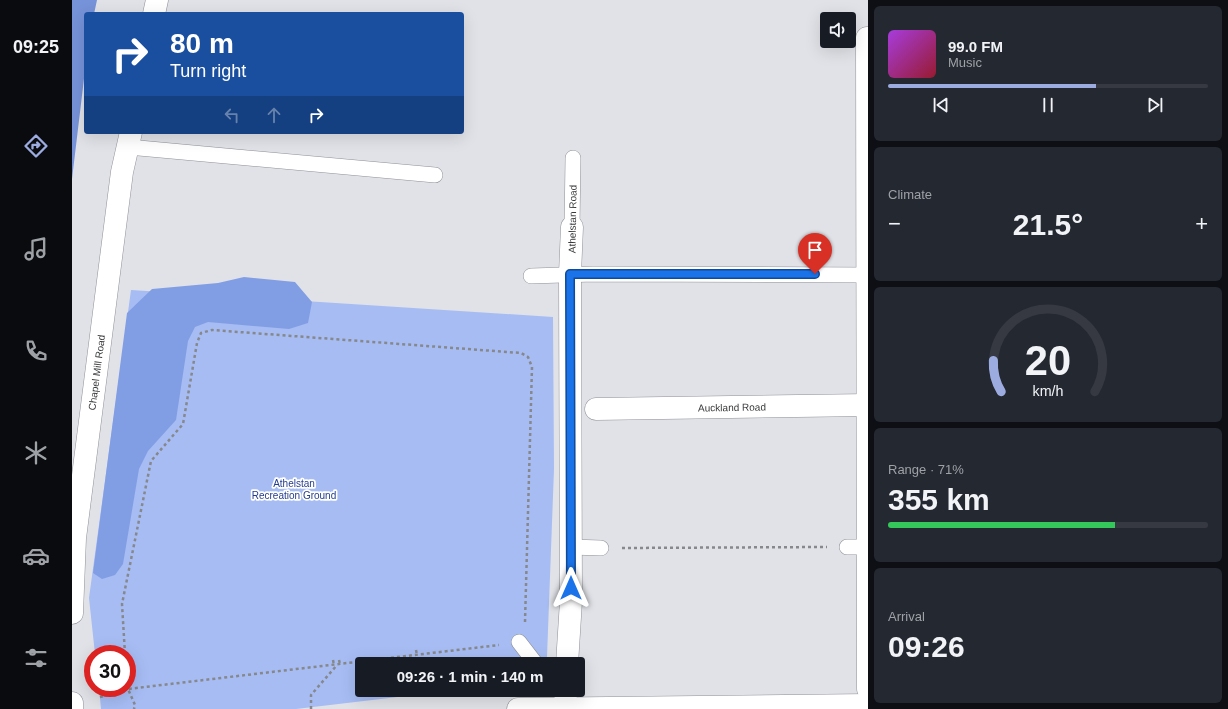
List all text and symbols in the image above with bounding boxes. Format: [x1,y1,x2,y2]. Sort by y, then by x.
map controls [820,12,856,48]
button: sound [820,12,856,48]
icon: right [104,28,156,80]
text: 80 m [170,28,234,59]
text: 09:25 [13,37,59,57]
text: 99.0 FM [948,38,1003,55]
text: Music [948,55,982,70]
text: Turn right [170,61,246,81]
icon: previous [930,94,952,116]
icon: pause [1037,94,1059,116]
icon: next [1144,94,1166,116]
icon: left [221,104,243,126]
icon: ahead [263,104,285,126]
icon: right [305,104,327,126]
icon: directions [22,132,50,160]
street label: Athelstan Road [566,185,579,253]
text: Climate [888,187,932,202]
text: 21.5° [1013,208,1083,241]
text: − [888,211,901,236]
text: + [1195,211,1208,236]
pin [798,233,832,274]
icon: music [22,235,50,263]
icon: arrive [804,239,826,261]
street label: Chapel Mill Road [86,334,107,411]
icon: phone [22,337,50,365]
text: 20 [1025,337,1071,384]
text: km/h [1033,383,1064,399]
street label: Auckland Road [698,402,766,413]
icon: climate [22,439,50,467]
text: Range · 71% [888,462,964,477]
park label: Athelstan Recreation Ground [252,478,336,501]
text: 355 km [888,483,990,516]
icon: car [22,542,50,570]
position arrow [550,567,592,609]
text: Arrival [888,609,925,624]
text: 09:26 [888,630,965,663]
icon: filters [22,644,50,672]
speed limit sign: 30 [84,645,136,697]
text: 09:26 · 1 min · 140 m [397,668,543,685]

